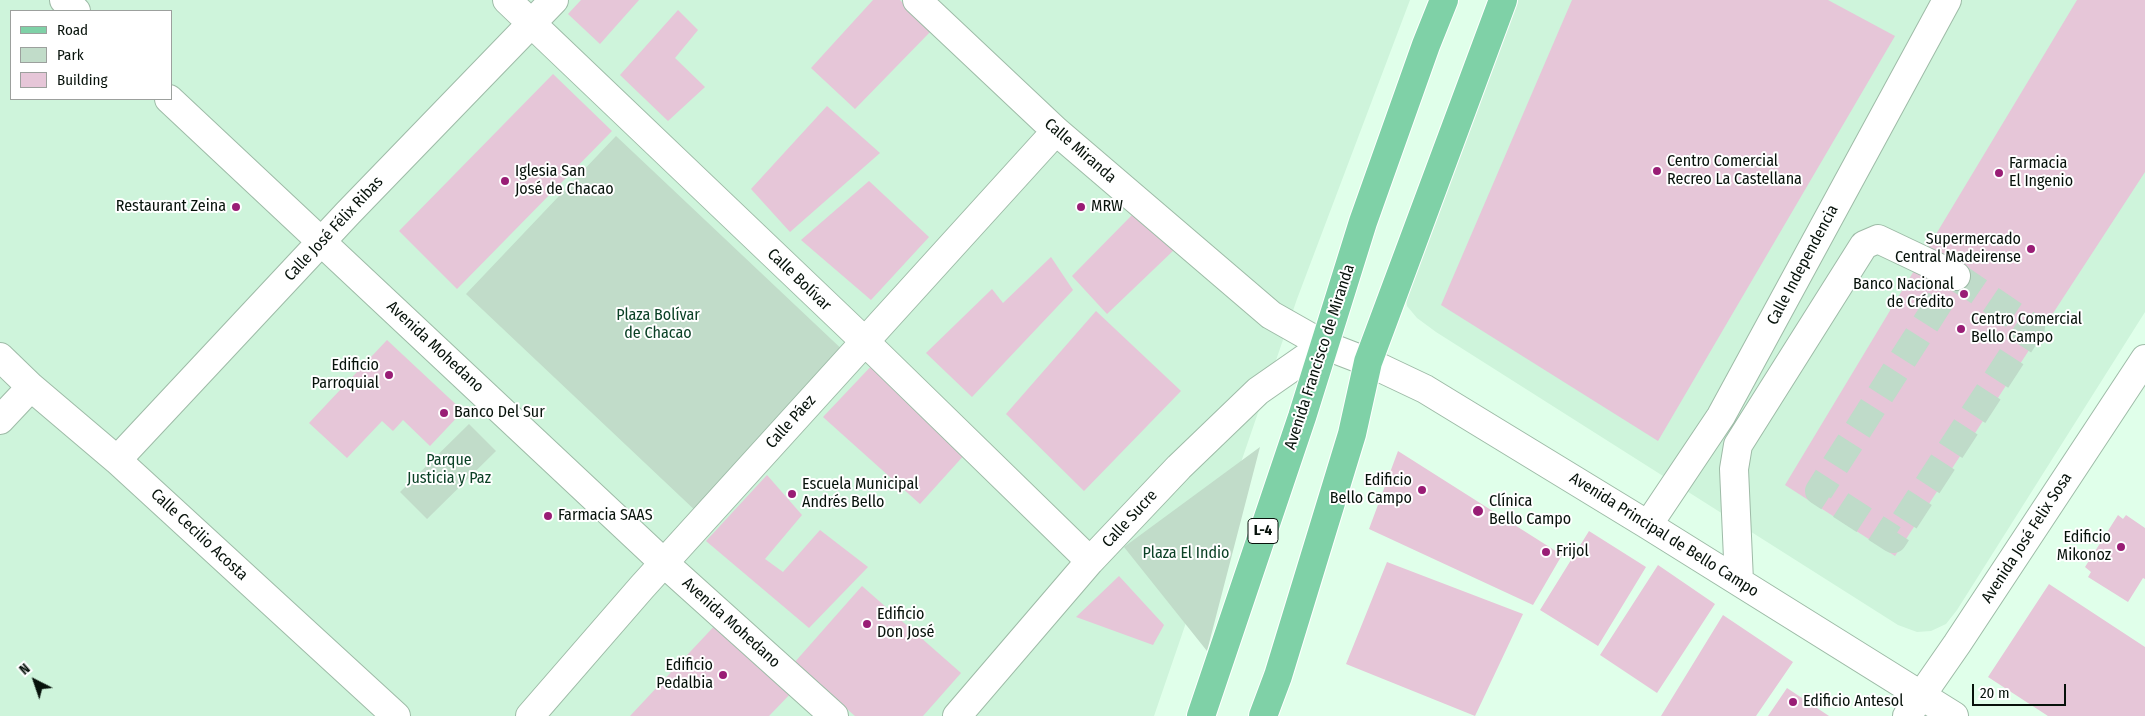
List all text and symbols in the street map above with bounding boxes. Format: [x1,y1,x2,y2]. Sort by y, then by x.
legend [10,10,172,100]
text: Road [57,21,88,39]
text: Park [57,46,84,64]
text: Building [57,71,108,89]
street label: Calle Miranda [1040,115,1120,187]
place label: Centro Comercial Recreo La Castellana [1667,152,1802,190]
place label: Farmacia El Ingenio [2009,154,2073,192]
place label: Iglesia San José de Chacao [515,162,614,200]
marker: Centro Comercial Recreo La Castellana [1651,165,1663,177]
marker: Farmacia El Ingenio [1993,167,2005,179]
street label: Calle José Félix Ribas [281,173,387,285]
marker: Iglesia San José de Chacao [499,175,511,187]
place label: Restaurant Zeina [116,197,226,217]
place label: MRW [1091,197,1123,217]
marker: Restaurant Zeina [230,201,242,213]
marker: MRW [1075,201,1087,213]
street label: Calle Independencia [1763,202,1843,328]
place label: Supermercado Central Madeirense [1895,230,2021,268]
marker: Supermercado Central Madeirense [2025,243,2037,255]
street label: Calle Bolívar [763,245,835,315]
street label: Avenida Francisco de Miranda [1281,262,1359,452]
place label: Banco Nacional de Crédito [1853,275,1954,313]
marker: Banco Nacional de Crédito [1958,288,1970,300]
street label: Avenida Mohedano [383,297,487,397]
park label: Plaza Bolívar de Chacao [616,306,700,344]
place label: Centro Comercial Bello Campo [1971,310,2082,348]
marker: Centro Comercial Bello Campo [1955,323,1967,335]
place label: Edificio Parroquial [312,356,379,394]
marker: Edificio Parroquial [383,369,395,381]
street label: Calle Páez [762,391,820,453]
place label: Banco Del Sur [454,403,545,423]
marker: Banco Del Sur [438,407,450,419]
park label: Parque Justicia y Paz [407,451,491,489]
street label: Avenida Principal de Bello Campo [1566,469,1762,601]
street label: Avenida José Felix Sosa [1978,469,2076,607]
place label: Edificio Bello Campo [1330,471,1412,509]
place label: Escuela Municipal Andrés Bello [802,475,918,513]
marker: Edificio Bello Campo [1416,484,1428,496]
street label: Calle Cecilio Acosta [146,485,252,585]
street label: Calle Sucre [1098,486,1162,552]
marker: Escuela Municipal Andrés Bello [786,488,798,500]
place label: Clínica Bello Campo [1489,492,1571,530]
marker: Clínica Bello Campo [1471,504,1485,518]
place label: Farmacia SAAS [558,506,653,526]
marker: Farmacia SAAS [542,510,554,522]
road number: L-4 [1248,518,1278,544]
place label: Edificio Mikonoz [2057,528,2111,566]
marker: Edificio Mikonoz [2115,541,2127,553]
place label: Frijol [1556,542,1589,562]
park label: Plaza El Indio [1143,544,1229,564]
marker: Frijol [1540,546,1552,558]
street label: Avenida Mohedano [678,574,784,672]
place label: Edificio Don José [877,605,934,643]
marker: Edificio Don José [861,618,873,630]
north arrow [10,656,60,706]
place label: Edificio Pedalbia [656,656,713,694]
text: N [16,660,34,678]
marker: Edificio Pedalbia [717,669,729,681]
scale bar [1975,674,2069,706]
text: 20 m [1980,684,2010,702]
place label: Edificio Antesol [1803,692,1903,712]
marker: Edificio Antesol [1787,696,1799,708]

